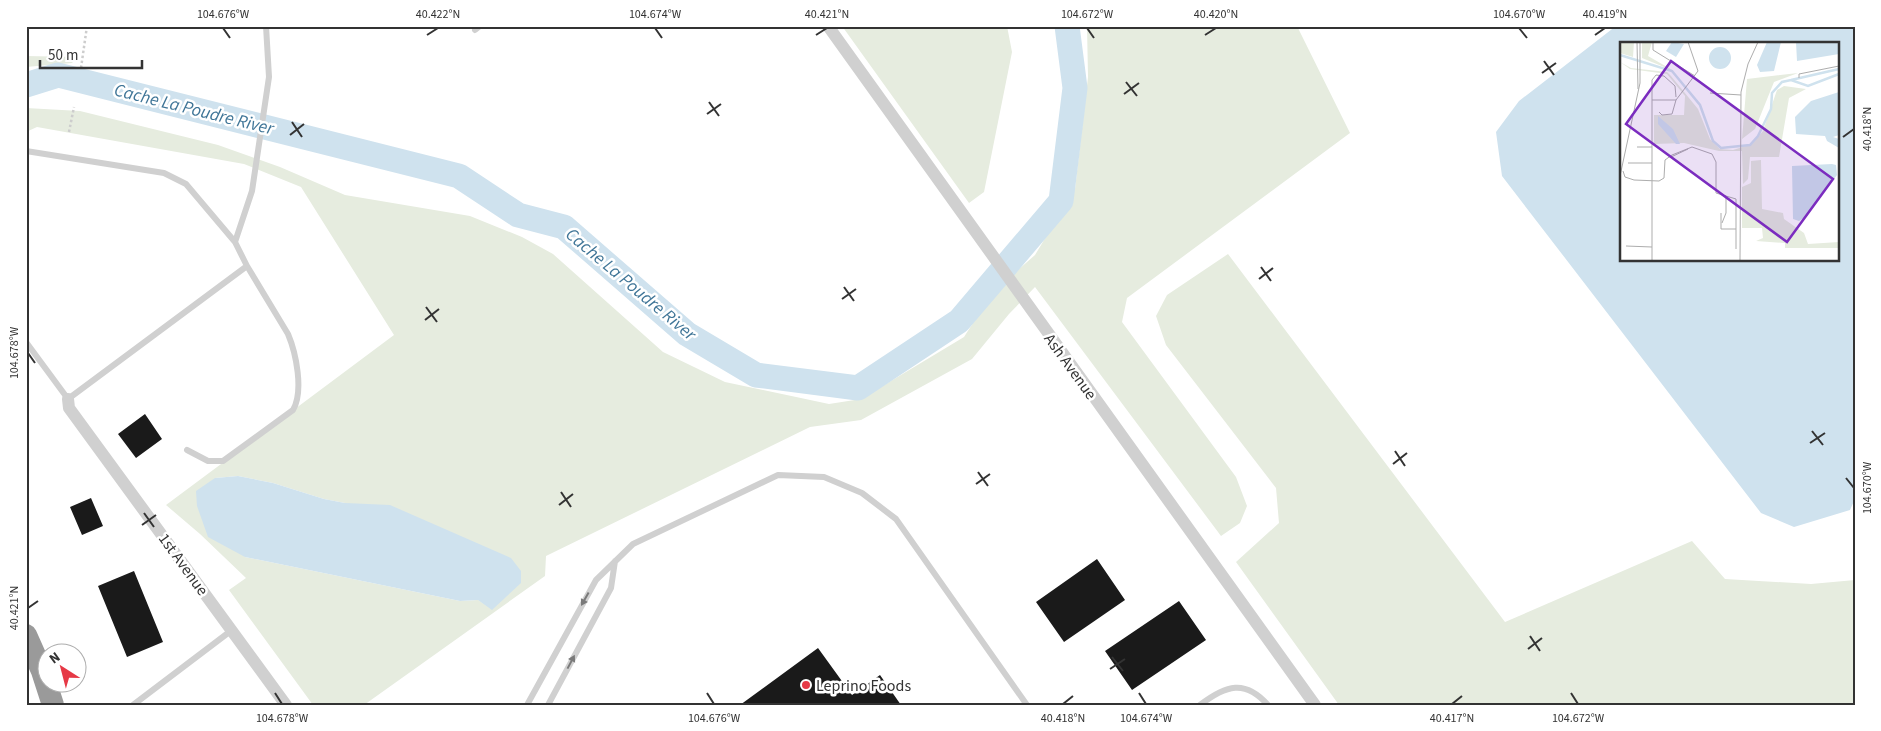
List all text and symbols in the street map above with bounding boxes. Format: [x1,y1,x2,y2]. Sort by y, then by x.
text: 104.676°W [197,6,250,23]
text: 40.422°N [416,6,460,23]
text: 104.674°W [629,6,682,23]
text: 40.421°N [805,6,849,23]
text: 104.672°W [1061,6,1114,23]
text: 40.420°N [1194,6,1238,23]
text: 104.670°W [1493,6,1546,23]
text: 40.419°N [1583,6,1627,23]
scale bar [40,38,142,70]
inset map [1620,42,1838,261]
text: 50 m [48,45,78,66]
water label: Cache La Poudre River [112,78,277,142]
text: 40.418°N [1859,107,1876,151]
water label: Cache La Poudre River [560,222,702,347]
text: 104.678°W [6,326,23,379]
street label: Ash Avenue [1039,329,1102,404]
text: 104.670°W [1859,461,1876,514]
street label: 1st Avenue [153,529,213,600]
text: 40.421°N [6,586,23,630]
one-way arrow [581,593,590,606]
north arrow [38,644,88,694]
text: N [45,647,65,669]
one-way arrow [567,655,575,669]
place label: Leprino Foods [816,675,911,697]
marker: Leprino Foods [800,679,812,691]
text: 104.678°W [256,710,309,727]
text: 104.676°W [688,710,741,727]
text: 40.418°N [1041,710,1085,727]
text: 104.674°W [1120,710,1173,727]
text: 40.417°N [1430,710,1474,727]
text: 104.672°W [1552,710,1605,727]

